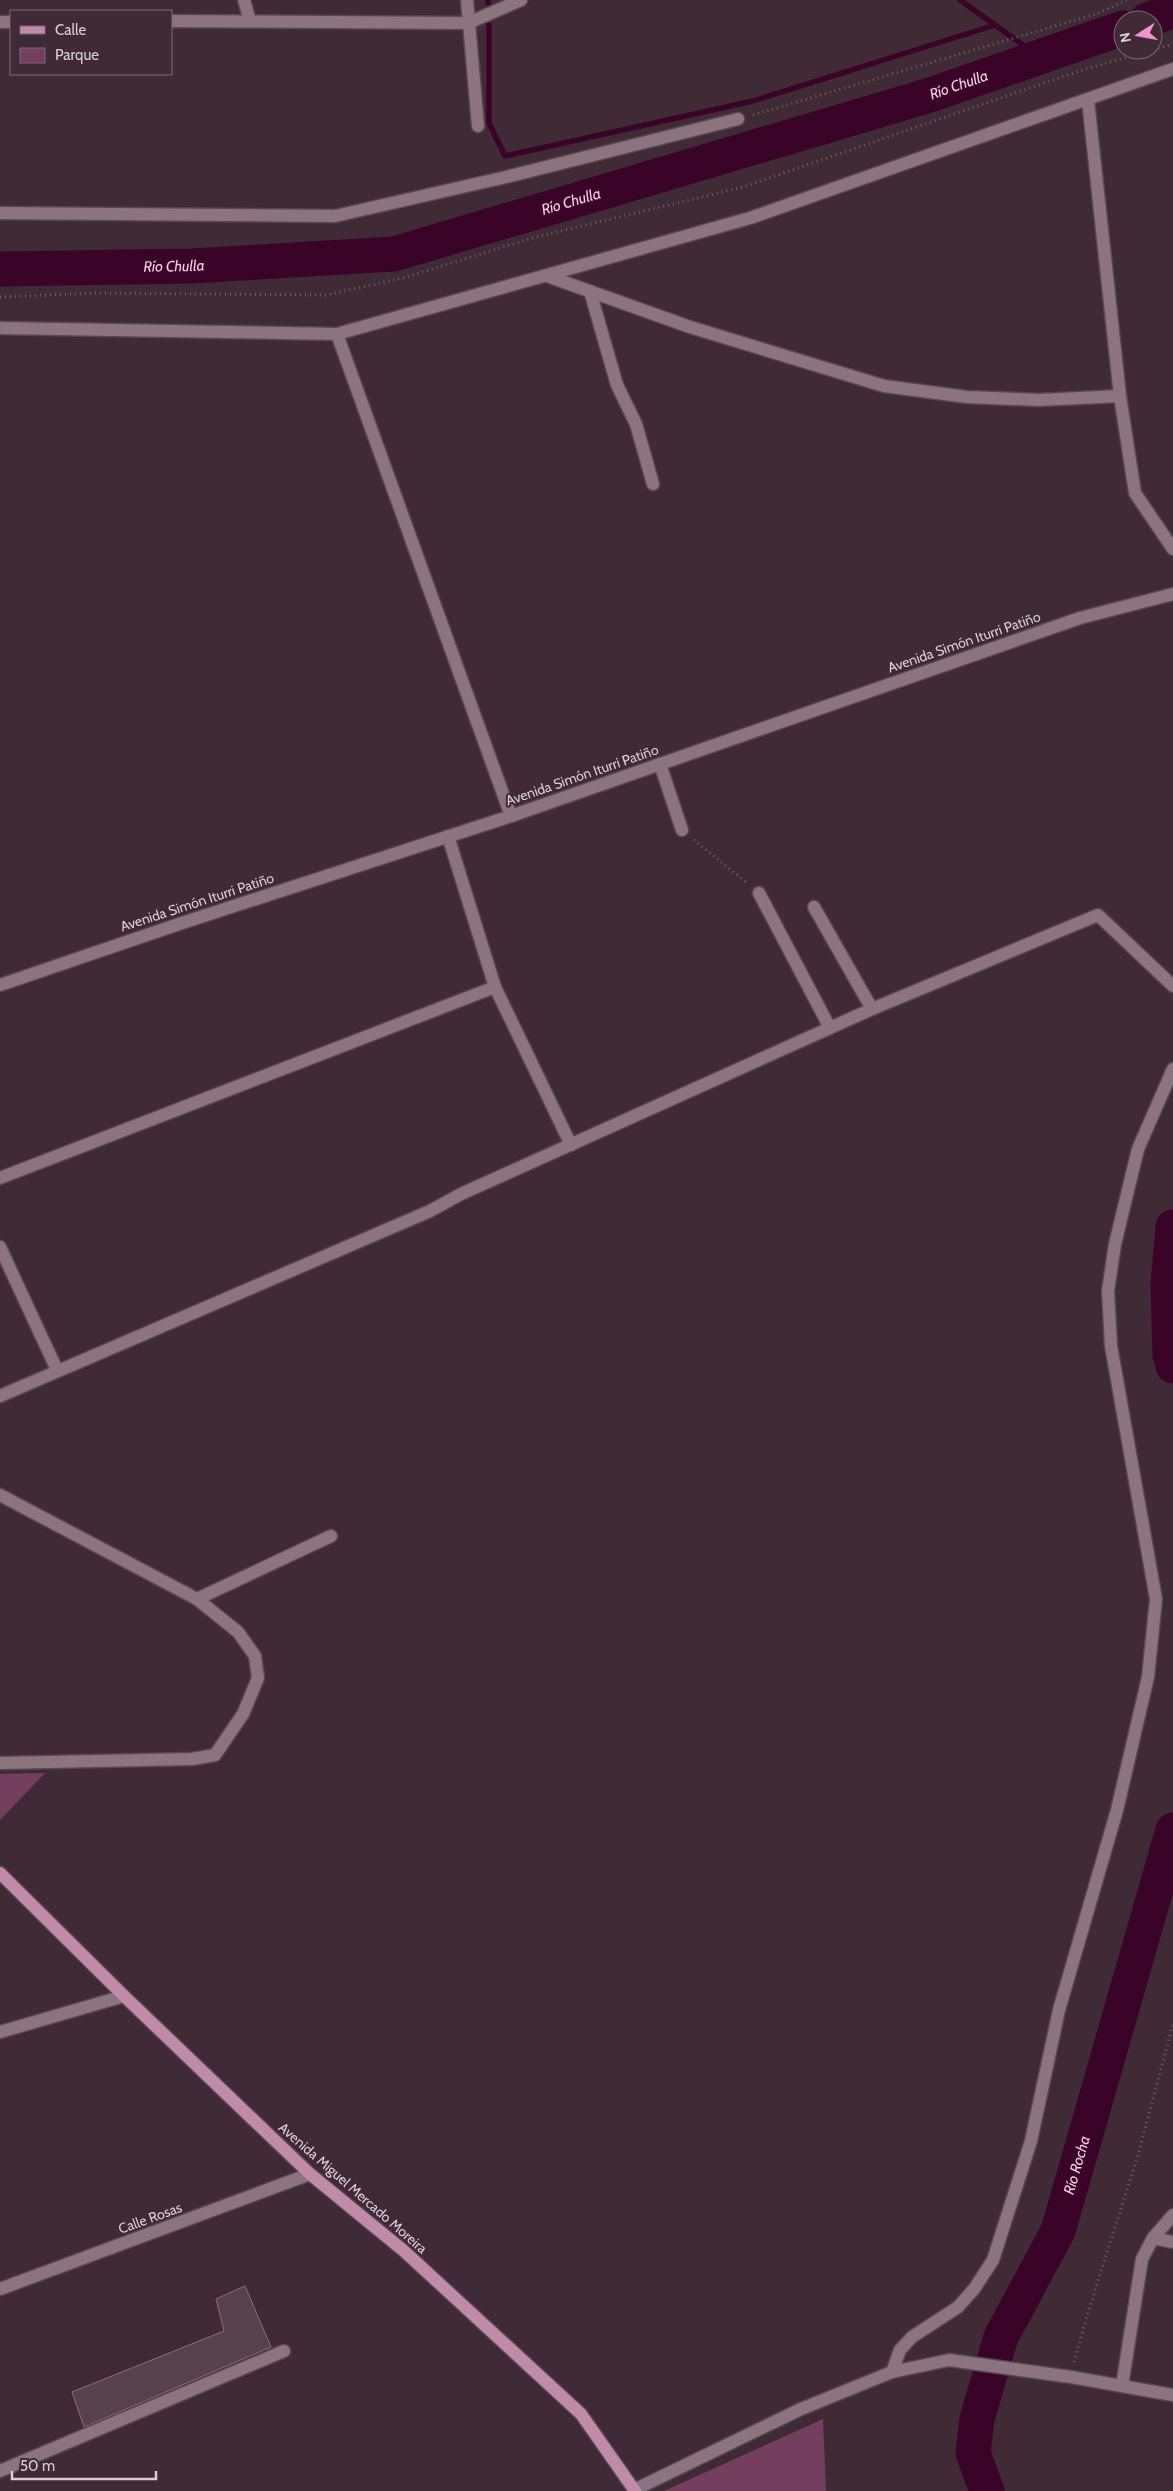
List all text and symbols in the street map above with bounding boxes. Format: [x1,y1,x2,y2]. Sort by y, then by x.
legend [10,10,172,75]
north arrow [1113,10,1163,60]
text: Calle [55,21,86,39]
text: N [1115,31,1135,44]
text: Parque [55,46,99,64]
water label: Río Chulla [927,66,991,103]
water label: Río Chulla [539,184,603,219]
water label: Río Chulla [143,256,205,276]
street label: Avenida Simón Iturri Patiño [885,607,1043,677]
street label: Avenida Simón Iturri Patiño [503,740,661,810]
street label: Avenida Simón Iturri Patiño [118,869,276,935]
street label: Avenida Miguel Mercado Moreira [275,2118,431,2258]
water label: Río Rocha [1060,2134,1094,2197]
street label: Calle Rosas [116,2198,184,2238]
scale bar [12,2448,156,2480]
text: 50 m [20,2457,55,2475]

